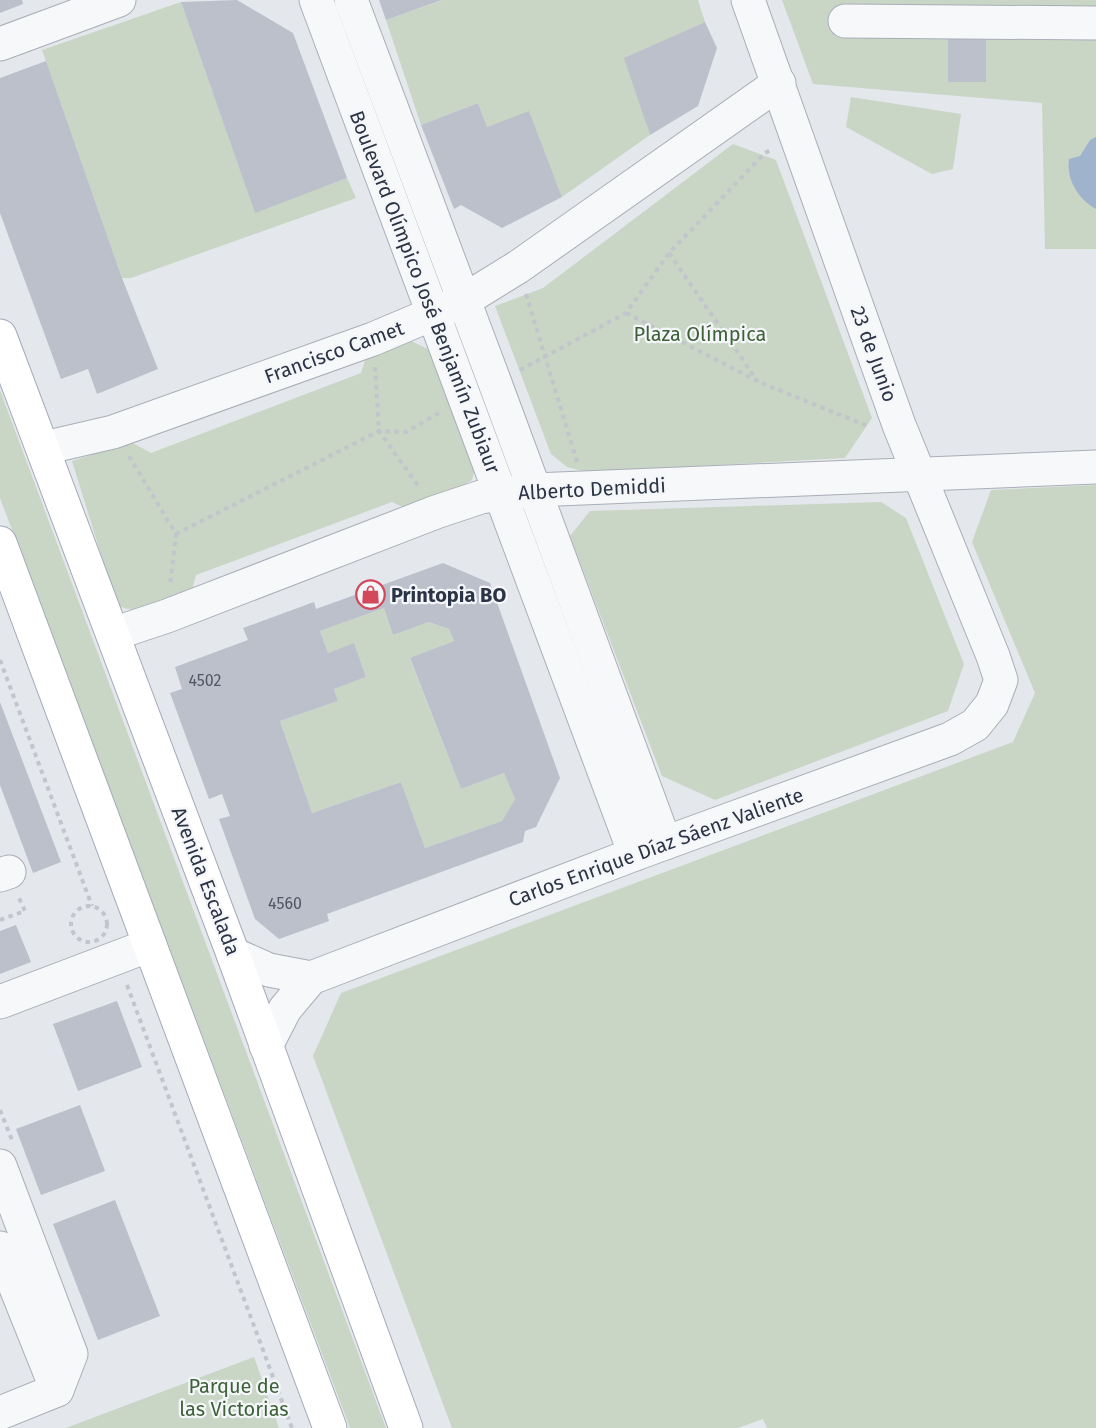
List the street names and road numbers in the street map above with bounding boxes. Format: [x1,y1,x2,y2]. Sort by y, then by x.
street label: Boulevard Olímpico José Benjamín Zubiaur [344,107,506,477]
street label: 23 de Junio [846,303,902,405]
street label: Francisco Camet [261,315,408,388]
street label: Alberto Demiddi [518,473,666,505]
street label: Carlos Enrique Díaz Sáenz Valiente [505,782,807,912]
street label: Avenida Escalada [167,803,245,959]

